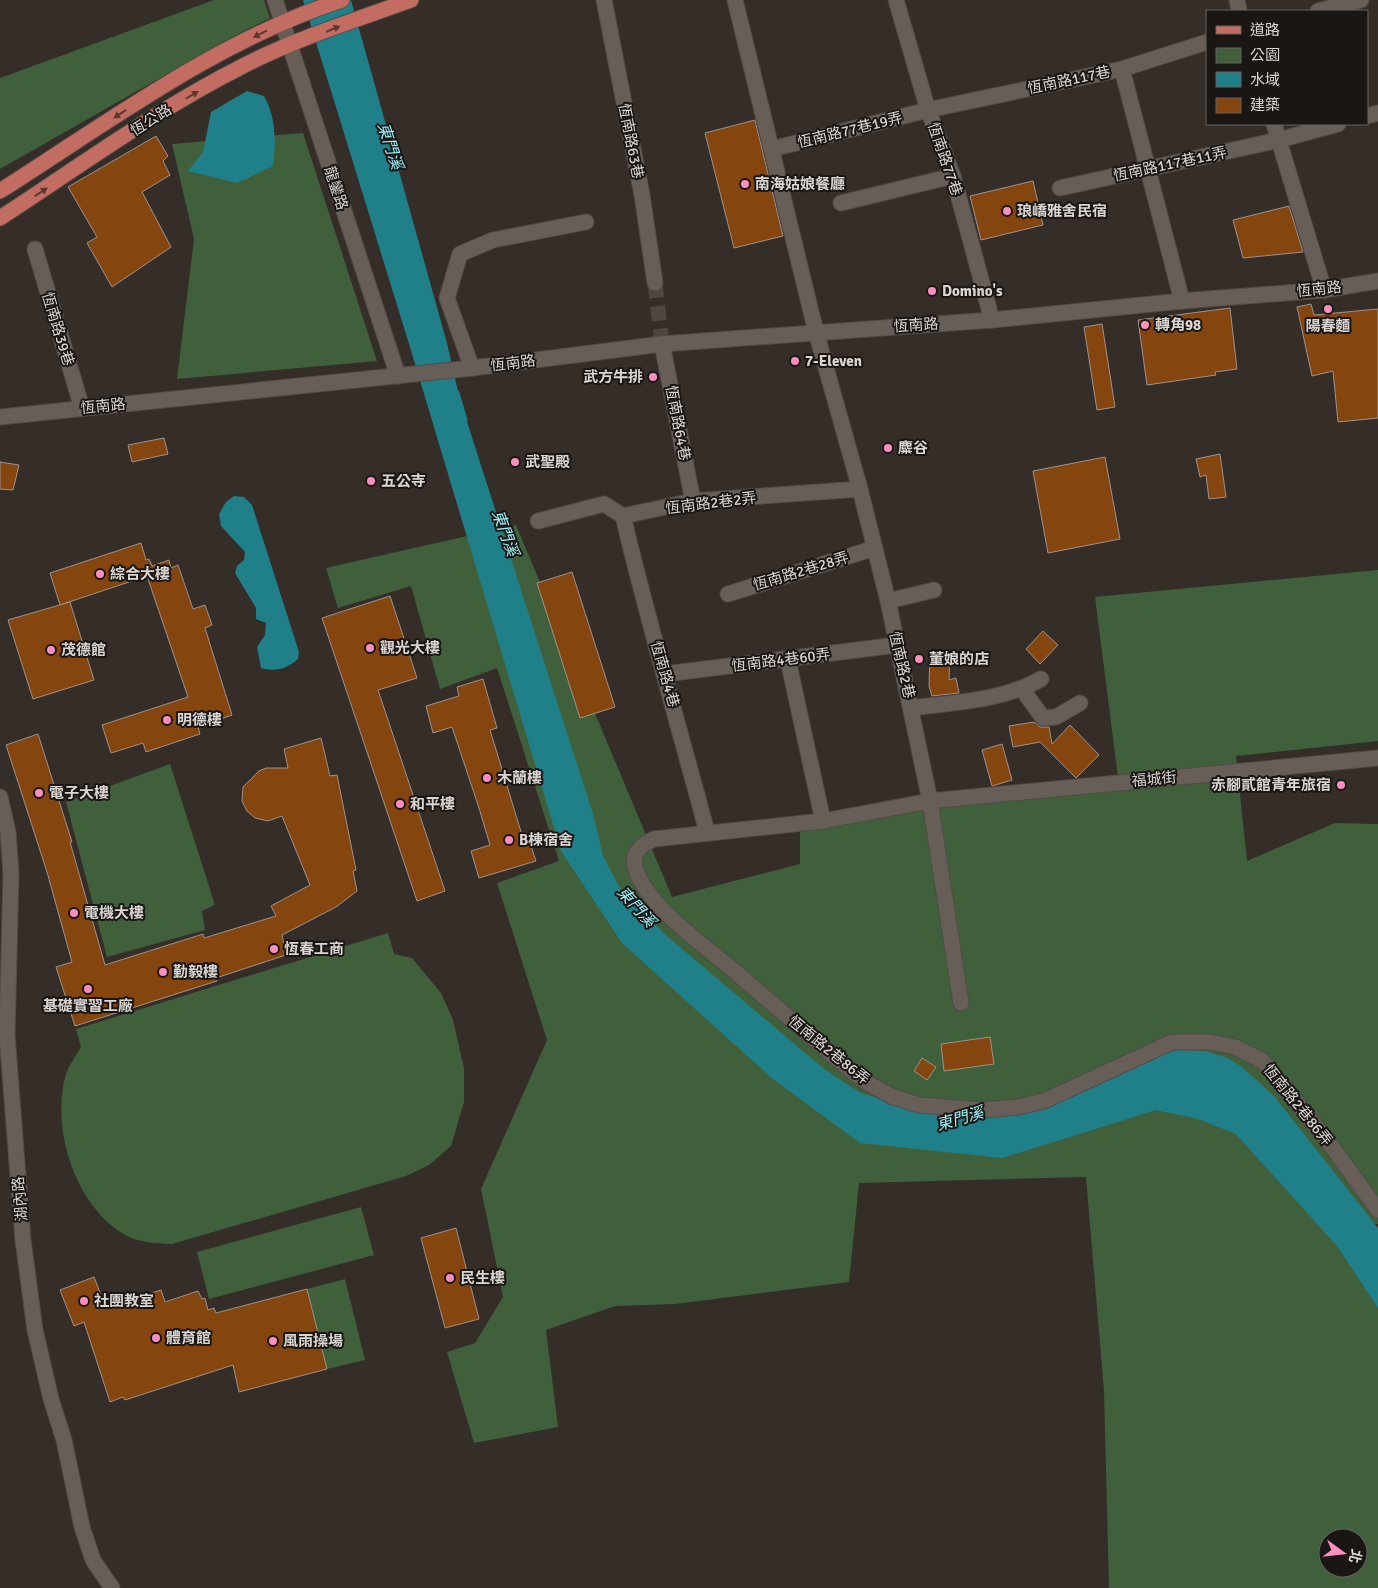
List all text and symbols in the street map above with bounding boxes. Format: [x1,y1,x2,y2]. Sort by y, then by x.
legend [1206,10,1368,125]
text: 道路 [1250,21,1280,39]
one-way arrow [326,24,340,32]
one-way arrow [253,30,268,38]
text: 公園 [1250,46,1280,64]
street label: 恆南路117巷 [1026,62,1112,98]
text: 水域 [1250,71,1280,89]
one-way arrow [186,90,199,99]
text: 建築 [1250,96,1280,114]
street label: 恆公路 [127,100,175,140]
street label: 恆南路63巷 [615,102,647,180]
street label: 恆南路77巷19弄 [796,108,904,152]
one-way arrow [113,110,126,119]
water label: 東門溪 [373,120,408,174]
street label: 恆南路77巷 [924,120,966,198]
street label: 恆南路117巷11弄 [1112,143,1228,185]
street label: 龍鑾路 [320,164,352,212]
place label: 南海姑娘餐廳 [755,175,845,193]
marker: 南海姑娘餐廳 [739,178,751,190]
one-way arrow [34,187,47,196]
place label: 琅嶠雅舍民宿 [1017,202,1107,220]
marker: 琅嶠雅舍民宿 [1001,205,1013,217]
street label: 恆南路 [1296,278,1342,300]
place label: Domino's [942,282,1003,300]
marker: Domino's [926,285,938,297]
street label: 恆南路39巷 [38,290,78,368]
marker: 陽春麵 [1322,303,1334,315]
street label: 恆南路 [893,314,939,336]
place label: 轉角98 [1155,316,1201,334]
place label: 陽春麵 [1305,317,1351,335]
marker: 轉角98 [1139,319,1151,331]
street label: 恆南路 [490,351,536,375]
place label: 7-Eleven [805,352,862,370]
marker: 7-Eleven [789,355,801,367]
place label: 武方牛排 [583,368,643,386]
marker: 武方牛排 [647,371,659,383]
street label: 恆南路64巷 [662,384,694,462]
street label: 恆南路 [80,395,126,417]
place label: 麋谷 [898,439,928,457]
marker: 麋谷 [882,442,894,454]
place label: 武聖殿 [525,453,570,471]
marker: 武聖殿 [509,456,521,468]
place label: 五公寺 [381,472,426,490]
marker: 五公寺 [365,475,377,487]
street label: 恆南路2巷2弄 [665,489,757,517]
water label: 東門溪 [487,507,523,561]
street label: 恆南路2巷28弄 [751,548,851,594]
place label: 綜合大樓 [110,565,170,583]
marker: 綜合大樓 [94,568,106,580]
street label: 恆南路2巷 [886,630,918,700]
place label: 觀光大樓 [380,639,440,657]
street label: 恆南路4巷 [647,639,683,709]
place label: 茂德館 [61,641,106,659]
marker: 觀光大樓 [364,642,376,654]
marker: 茂德館 [45,644,57,656]
street label: 恆南路4巷60弄 [731,645,831,675]
place label: 董娘的店 [929,650,989,668]
marker: 董娘的店 [913,653,925,665]
place label: 明德樓 [177,711,222,729]
marker: 明德樓 [161,714,173,726]
street label: 福城街 [1131,768,1177,790]
place label: 木蘭樓 [497,769,542,787]
marker: 木蘭樓 [481,772,493,784]
place label: 赤腳貳館青年旅宿 [1211,776,1331,794]
marker: 赤腳貳館青年旅宿 [1335,779,1347,791]
place label: 電子大樓 [49,784,109,802]
marker: 電子大樓 [33,787,45,799]
place label: 和平樓 [410,795,455,813]
marker: 和平樓 [394,798,406,810]
place label: B棟宿舍 [519,831,573,849]
marker: B棟宿舍 [503,834,515,846]
water label: 東門溪 [613,882,661,933]
place label: 電機大樓 [84,904,144,922]
marker: 電機大樓 [68,907,80,919]
place label: 恆春工商 [284,940,344,958]
marker: 恆春工商 [268,943,280,955]
place label: 勤毅樓 [173,963,218,981]
marker: 勤毅樓 [157,966,169,978]
marker: 基礎實習工廠 [82,983,94,995]
place label: 基礎實習工廠 [43,997,133,1015]
street label: 恆南路2巷86弄 [785,1012,873,1088]
street label: 恆南路2巷86弄 [1260,1061,1336,1149]
water label: 東門溪 [934,1102,988,1135]
street label: 湖內路 [9,1176,31,1222]
place label: 民生樓 [460,1269,505,1287]
marker: 民生樓 [444,1272,456,1284]
place label: 社團教室 [94,1292,154,1310]
marker: 社團教室 [78,1295,90,1307]
place label: 體育館 [166,1329,211,1347]
marker: 體育館 [150,1332,162,1344]
place label: 風雨操場 [283,1332,343,1350]
marker: 風雨操場 [267,1335,279,1347]
north arrow [1318,1528,1368,1578]
text: 北 [1345,1547,1365,1565]

